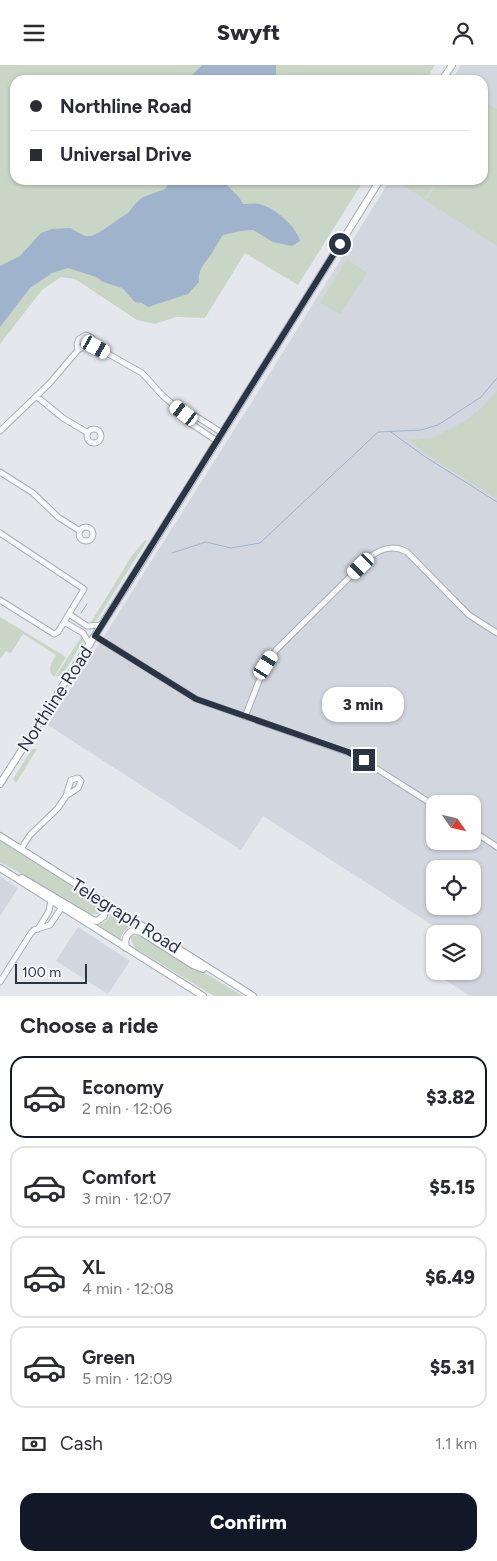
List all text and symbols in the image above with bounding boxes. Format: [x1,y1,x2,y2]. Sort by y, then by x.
icon: menu [20,19,48,47]
text: Swyft [217,19,280,46]
icon: person [449,19,477,47]
text: Northline Road [60,95,192,118]
text: Universal Drive [60,143,192,166]
route start [329,233,351,255]
car [79,333,112,361]
car [167,398,200,428]
car [344,550,377,582]
street label: Northline Road [13,642,97,756]
car [251,648,280,682]
callout: 3 min [323,687,405,723]
text: 3 min [343,695,383,714]
route end [353,749,375,771]
north arrow [426,795,481,850]
map controls [426,795,481,980]
button: locate [426,860,481,915]
street label: Telegraph Road [67,874,185,958]
button: layers [426,925,481,980]
scale bar [15,961,88,984]
text: 100 m [22,964,61,981]
text: Choose a ride [20,1012,158,1039]
icon: car [22,1075,67,1120]
text: Economy [82,1076,164,1099]
text: $3.82 [426,1086,475,1109]
text: 2 min · 12:06 [82,1099,172,1118]
icon: car [22,1165,67,1210]
text: Comfort [82,1166,157,1189]
text: $5.15 [429,1176,475,1199]
text: 3 min · 12:07 [82,1189,171,1208]
icon: car [22,1255,67,1300]
text: XL [82,1256,105,1279]
text: $6.49 [425,1266,475,1289]
text: 4 min · 12:08 [82,1279,174,1298]
icon: car [22,1345,67,1390]
text: Green [82,1346,135,1369]
text: $5.31 [430,1356,475,1379]
text: 5 min · 12:09 [82,1369,172,1388]
icon: cash [20,1430,48,1458]
text: Cash [60,1432,103,1455]
text: 1.1 km [435,1434,477,1453]
button: Confirm [20,1493,477,1551]

